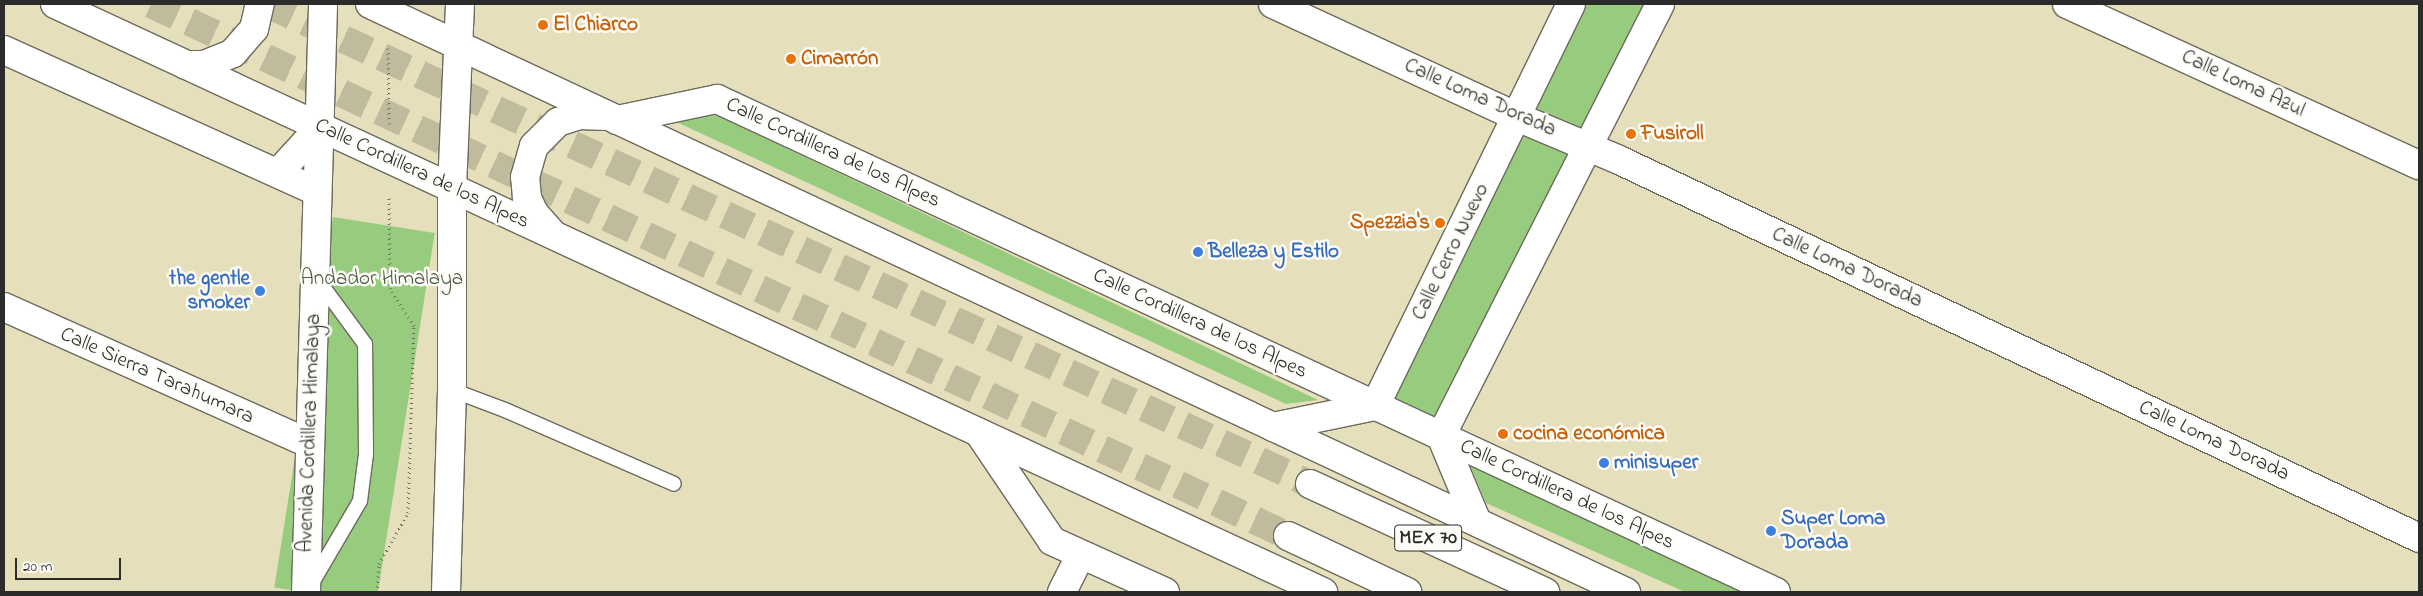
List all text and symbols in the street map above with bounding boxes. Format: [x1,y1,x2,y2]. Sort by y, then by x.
place label: El Chiarco [553,12,638,38]
marker: El Chiarco [537,19,549,31]
street label: Calle Loma Azul [2177,44,2309,124]
place label: Cimarrón [801,46,878,72]
marker: Cimarrón [785,53,797,65]
street label: Calle Loma Dorada [1400,53,1560,143]
street label: Calle Cordillera de los Alpes [722,92,944,214]
street label: Calle Cordillera de los Alpes [311,113,533,235]
place label: Fusiroll [1641,121,1703,147]
marker: Fusiroll [1625,128,1637,140]
street label: Calle Cerro Nuevo [1407,179,1495,325]
place label: Spezzia's [1350,210,1430,236]
marker: Spezzia's [1434,217,1446,229]
street label: Calle Loma Dorada [1768,222,1926,314]
place label: Belleza y Estilo [1208,239,1339,265]
marker: Belleza y Estilo [1192,246,1204,258]
street label: Calle Cordillera de los Alpes [1089,263,1311,385]
place label: the gentle smoker [169,266,250,316]
park label: Andador Himalaya [301,266,463,292]
marker: the gentle smoker [254,285,266,297]
street label: Avenida Cordillera Himalaya [293,313,327,553]
street label: Calle Sierra Tarahumara [56,322,258,430]
street label: Calle Loma Dorada [2135,395,2293,487]
place label: cocina económica [1513,421,1665,447]
marker: cocina económica [1497,428,1509,440]
street label: Calle Cordillera de los Alpes [1456,434,1678,556]
place label: minisuper [1614,450,1698,476]
marker: minisuper [1598,457,1610,469]
place label: Super Loma Dorada [1781,506,1885,556]
road number: MEX 70 [1393,520,1463,556]
marker: Super Loma Dorada [1765,525,1777,537]
scale bar [18,548,124,580]
text: 20 m [23,556,52,578]

